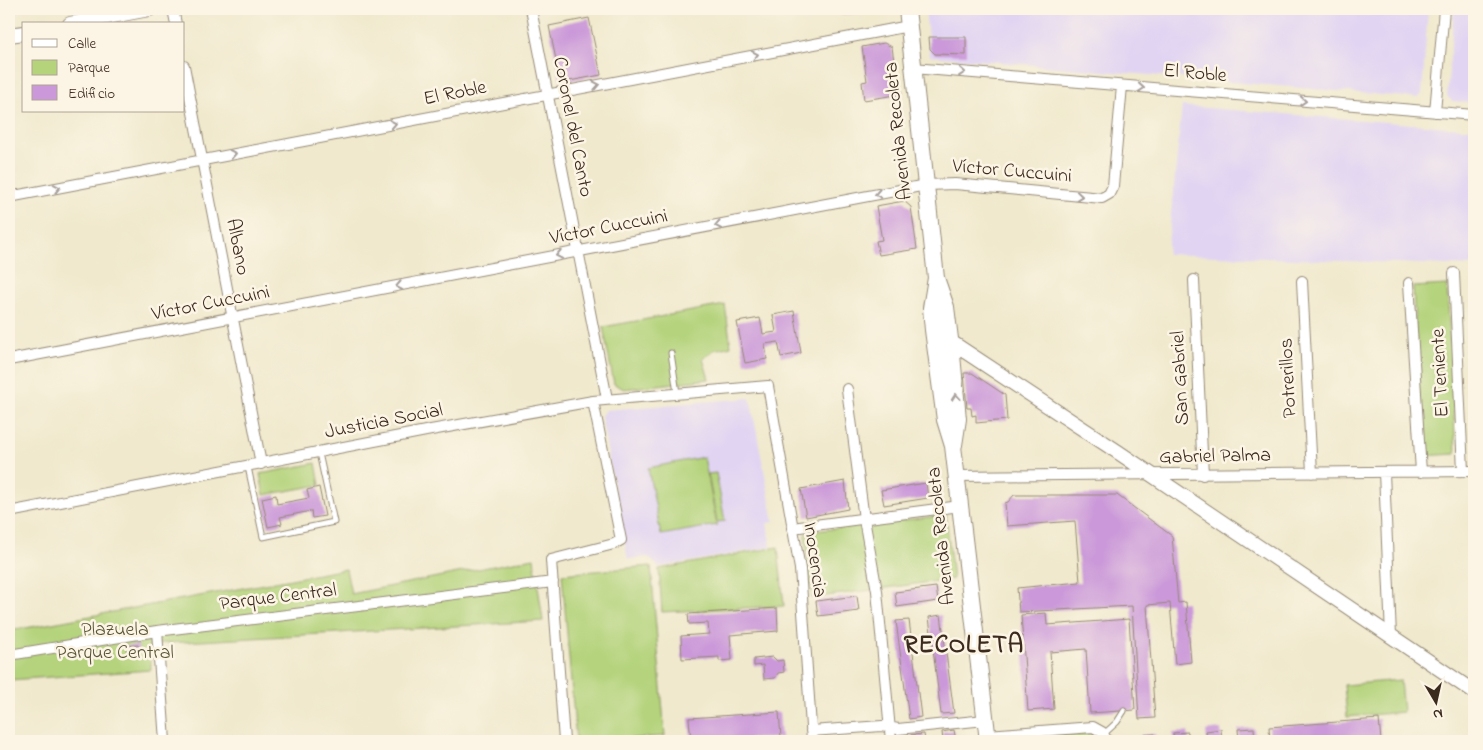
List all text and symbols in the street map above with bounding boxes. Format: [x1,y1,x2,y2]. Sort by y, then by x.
legend [22,22,185,112]
text: Calle [68,33,96,55]
one-way arrow [751,50,760,61]
street label: Coronel del Canto [544,54,600,200]
text: Parque [68,57,110,79]
street label: El Roble [1162,57,1228,91]
street label: Avenida Recoleta [877,61,921,201]
one-way arrow [958,67,966,78]
street label: El Roble [421,74,489,114]
one-way arrow [591,81,600,91]
one-way arrow [1137,82,1145,93]
text: Edificio [68,83,115,105]
one-way arrow [1299,95,1307,106]
one-way arrow [389,119,397,129]
one-way arrow [229,150,238,160]
street label: Víctor Cuccuini [950,152,1073,192]
one-way arrow [52,183,61,194]
one-way arrow [874,189,882,199]
one-way arrow [1075,190,1083,201]
street label: Víctor Cuccuini [546,202,671,254]
street label: Albano [217,216,257,278]
one-way arrow [714,219,723,229]
one-way arrow [554,250,563,260]
street label: Víctor Cuccuini [148,278,273,330]
one-way arrow [395,280,404,290]
street label: El Teniente [1424,328,1458,418]
street label: San Gabriel [1164,330,1198,426]
street label: Potrerillos [1272,337,1306,419]
one-way arrow [951,393,962,401]
street label: Justicia Social [322,396,446,448]
street label: Gabriel Palma [1159,442,1271,472]
street label: Avenida Recoleta [920,466,964,606]
street label: Inocencia [794,520,834,600]
street label: Parque Central [218,576,338,620]
park label: Plazuela Parque Central [56,616,174,668]
district label: RECOLETA [904,628,1024,664]
north arrow [1410,678,1460,728]
text: N [1431,702,1444,724]

